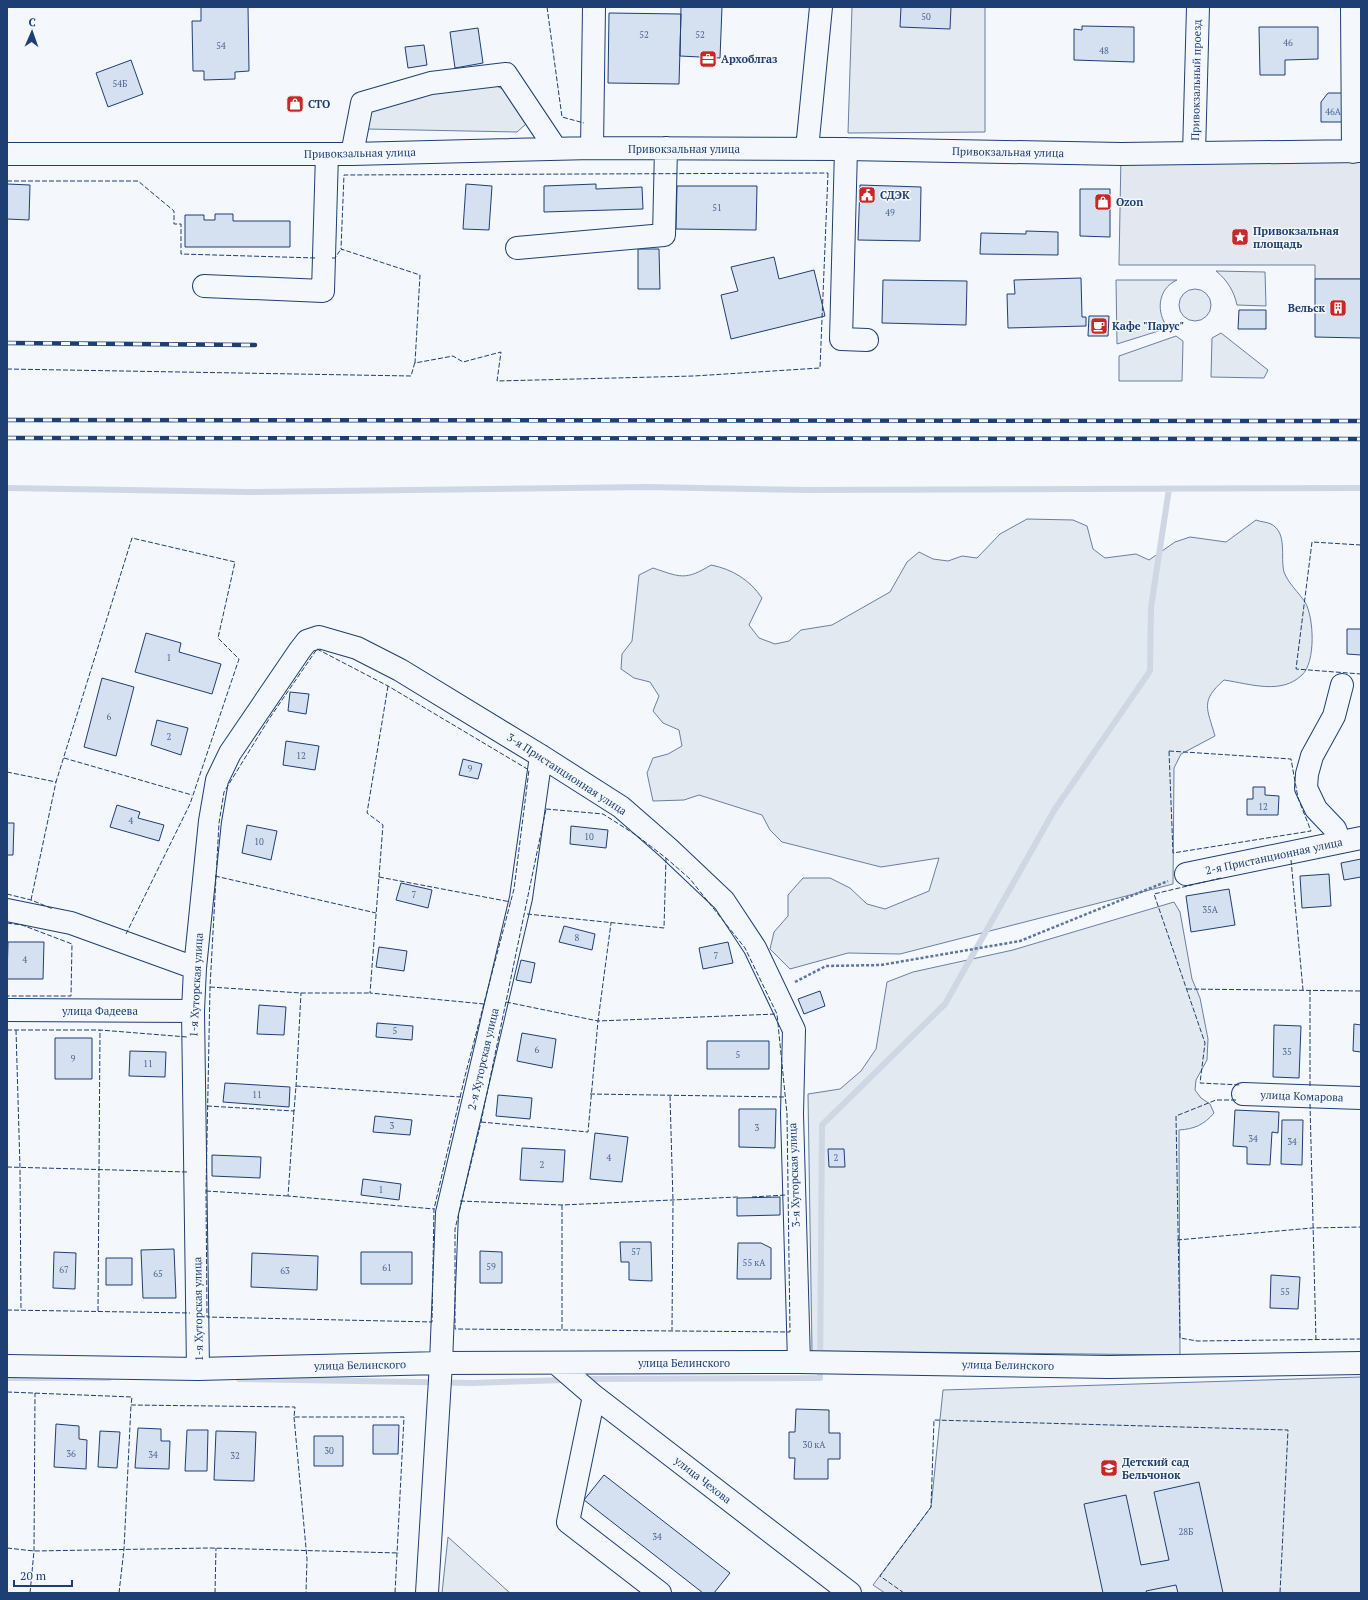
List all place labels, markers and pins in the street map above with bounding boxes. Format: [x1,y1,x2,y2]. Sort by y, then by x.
office icon: Архоблгаз [698,49,718,69]
place label: Архоблгаз [721,52,778,66]
shop icon: СТО [285,94,305,114]
place label: СТО [308,97,330,111]
public building icon: СДЭК [857,185,877,205]
place label: СДЭК [880,188,910,202]
shop icon: Ozon [1093,192,1113,212]
place label: Ozon [1116,195,1143,209]
place label: Привокзальная площадь [1253,224,1339,251]
place icon: Привокзальная площадь [1230,227,1250,247]
building icon: Вельск [1328,298,1348,318]
place label: Вельск [1288,301,1325,315]
cafe icon: Кафе "Парус" [1089,316,1109,336]
place label: Кафе "Парус" [1112,319,1184,333]
place label: Детский сад Бельчонок [1122,1455,1190,1482]
school or university icon: Детский сад Бельчонок [1099,1458,1119,1478]

